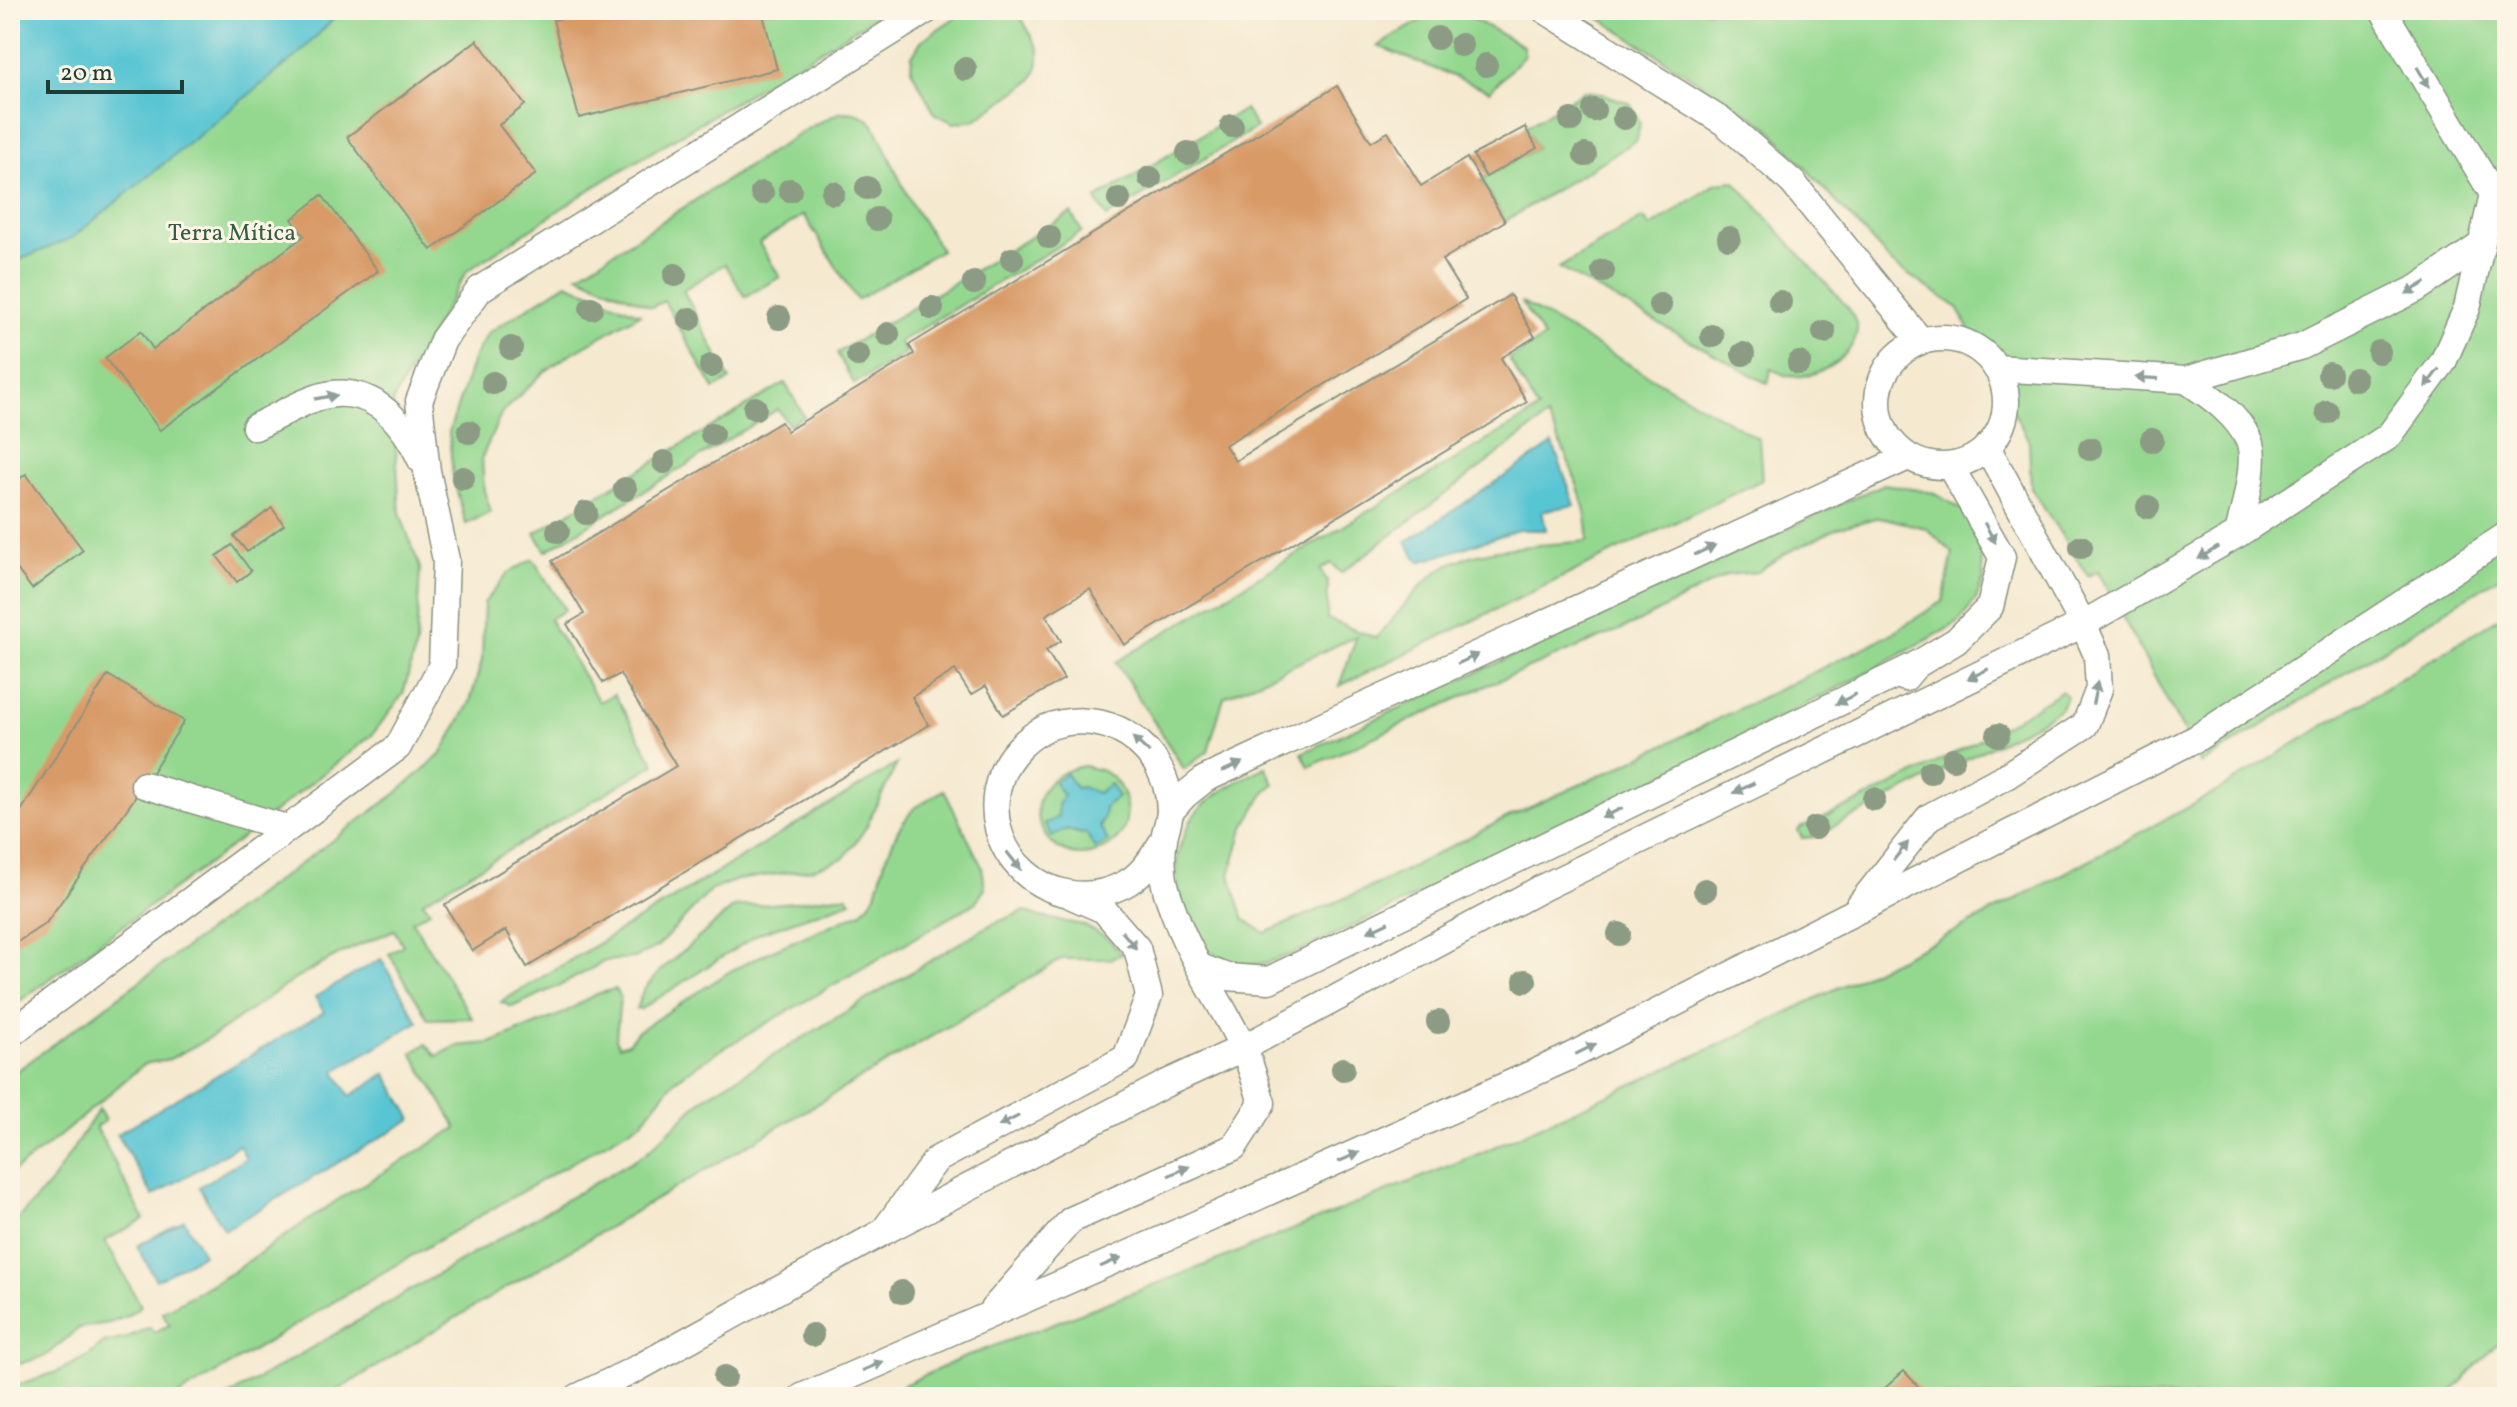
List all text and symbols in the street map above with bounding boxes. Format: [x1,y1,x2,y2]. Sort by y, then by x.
scale bar [48,44,182,94]
text: 20 m [60,57,113,91]
one-way arrow [2415,66,2429,88]
park label: Terra Mítica [168,217,296,251]
one-way arrow [2405,281,2427,295]
one-way arrow [2425,367,2440,388]
one-way arrow [2134,372,2159,385]
one-way arrow [314,391,339,403]
one-way arrow [1982,522,1996,544]
one-way arrow [1693,543,1716,557]
one-way arrow [2197,545,2219,559]
one-way arrow [1457,652,1480,665]
one-way arrow [1966,667,1989,680]
one-way arrow [2090,680,2102,705]
one-way arrow [1834,692,1857,706]
one-way arrow [1132,736,1151,754]
one-way arrow [1220,760,1244,774]
one-way arrow [1733,782,1756,795]
one-way arrow [1600,806,1623,820]
one-way arrow [1893,841,1910,862]
one-way arrow [1006,850,1023,871]
one-way arrow [1366,920,1389,933]
one-way arrow [1120,930,1137,950]
one-way arrow [1574,1042,1597,1055]
one-way arrow [997,1115,1020,1128]
one-way arrow [1337,1150,1361,1163]
one-way arrow [1167,1165,1191,1178]
one-way arrow [1100,1255,1123,1269]
one-way arrow [861,1359,885,1372]

